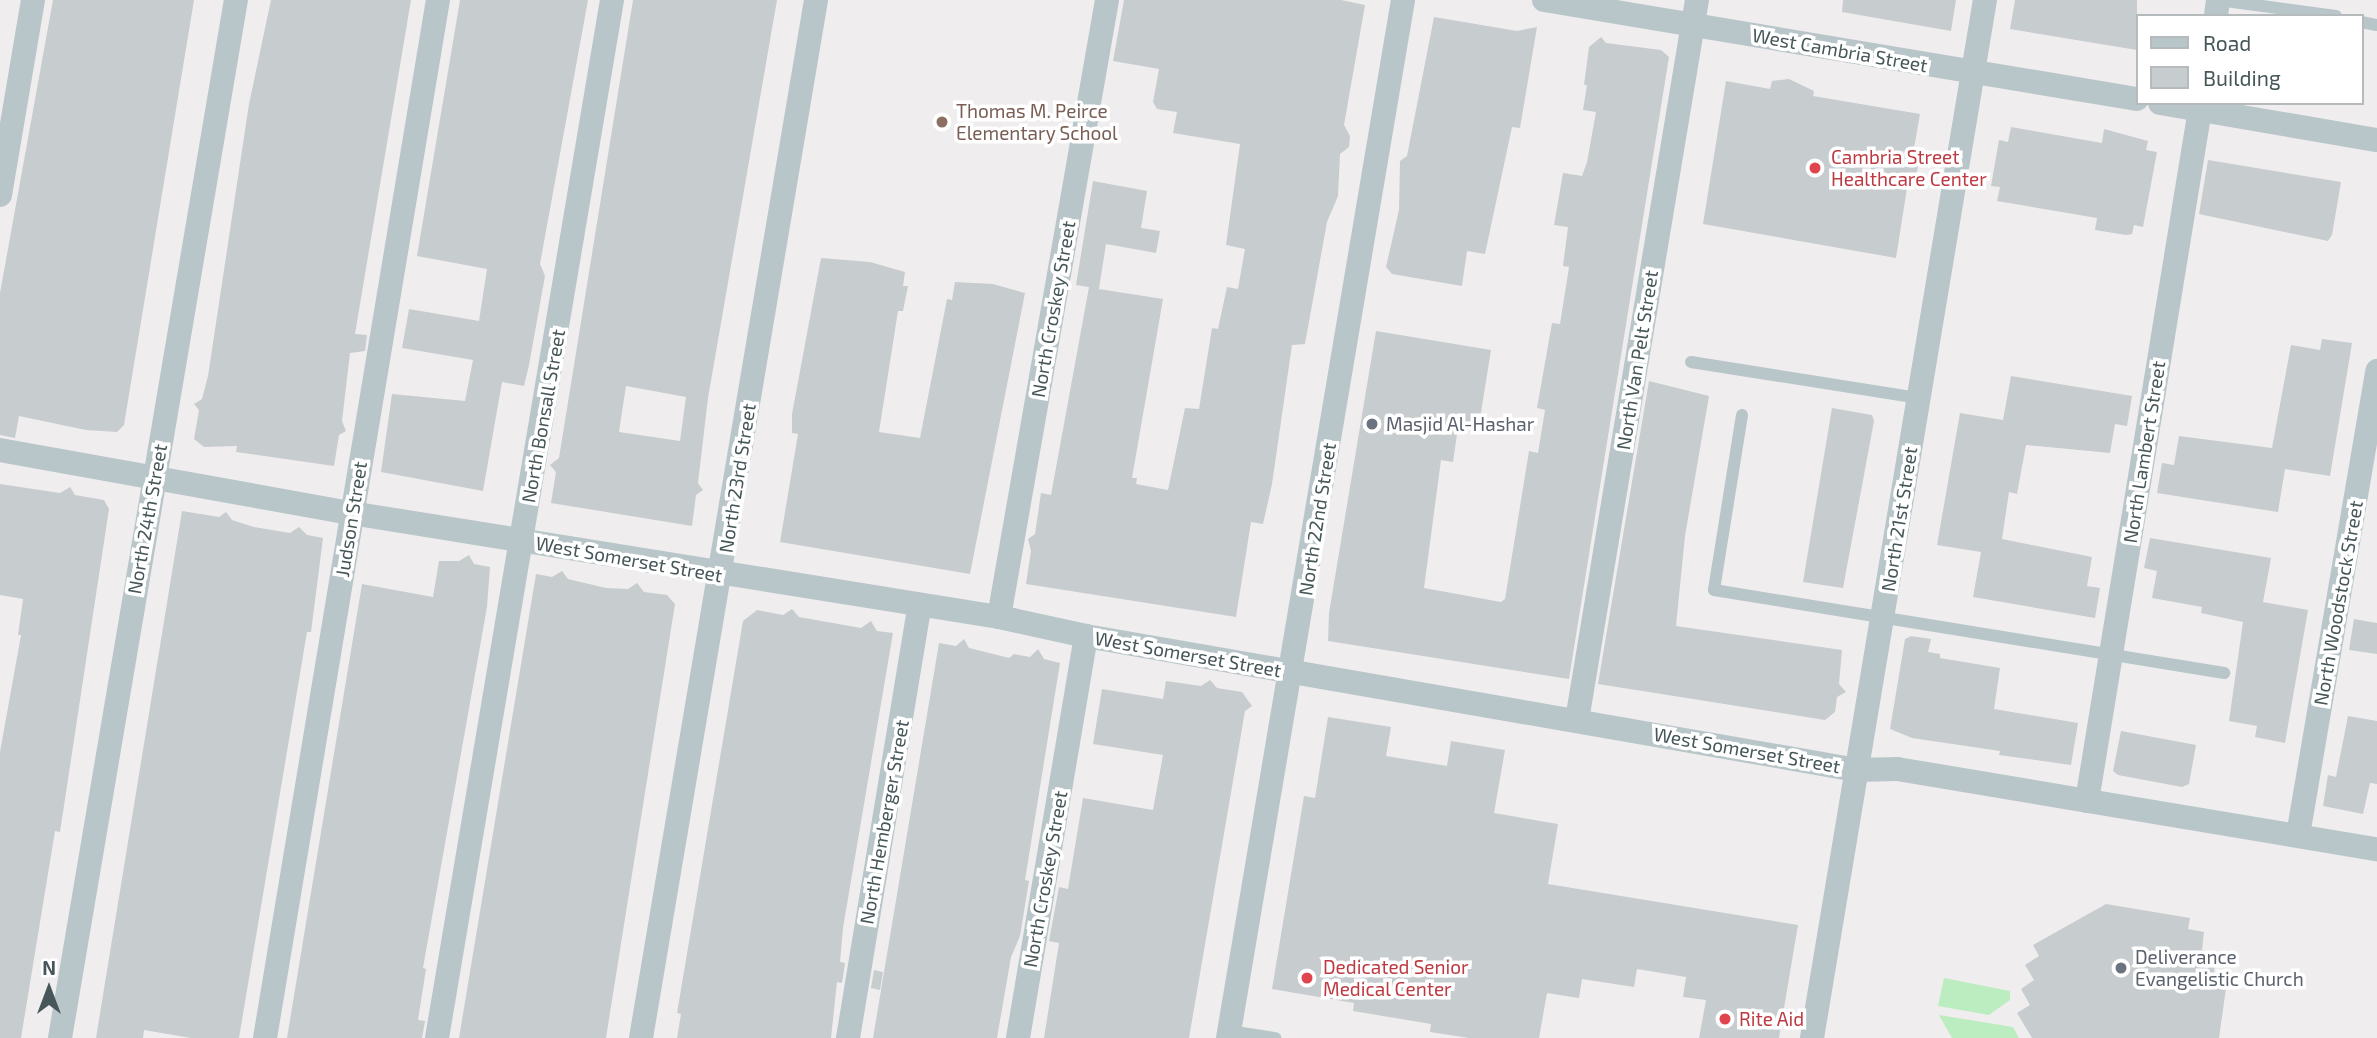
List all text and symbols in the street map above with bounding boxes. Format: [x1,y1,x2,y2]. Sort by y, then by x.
legend [2136,14,2363,105]
street label: West Cambria Street [1751,23,1929,77]
text: Road [2203,30,2251,55]
text: Building [2203,65,2281,90]
place label: Thomas M. Peirce Elementary School [956,100,1118,144]
marker: Thomas M. Peirce Elementary School [934,114,950,130]
place label: Cambria Street Healthcare Center [1831,146,1987,190]
marker: Cambria Street Healthcare Center [1805,158,1825,178]
street label: North Croskey Street [1026,219,1080,399]
street label: North Van Pelt Street [1611,268,1663,452]
street label: North Bonsall Street [516,327,570,505]
street label: North Lambert Street [2118,359,2170,545]
street label: North 23rd Street [714,402,760,554]
place label: Masjid Al-Hashar [1386,413,1535,435]
marker: Masjid Al-Hashar [1364,416,1380,432]
street label: North 22nd Street [1294,441,1340,597]
street label: North 24th Street [123,442,171,596]
street label: North 21st Street [1876,445,1922,593]
street label: Judson Street [331,460,371,578]
street label: North Woodstock Street [2309,499,2367,707]
street label: West Somerset Street [534,531,724,587]
street label: West Somerset Street [1093,626,1283,682]
street label: North Hemberger Street [855,718,913,926]
street label: West Somerset Street [1652,722,1842,778]
street label: North Croskey Street [1018,789,1072,969]
place label: Deliverance Evangelistic Church [2135,946,2304,990]
north arrow [14,954,84,1024]
text: N [42,956,56,979]
place label: Dedicated Senior Medical Center [1323,956,1469,1000]
marker: Deliverance Evangelistic Church [2113,960,2129,976]
marker: Dedicated Senior Medical Center [1297,968,1317,988]
place label: Rite Aid [1739,1008,1805,1030]
marker: Rite Aid [1717,1011,1733,1027]

